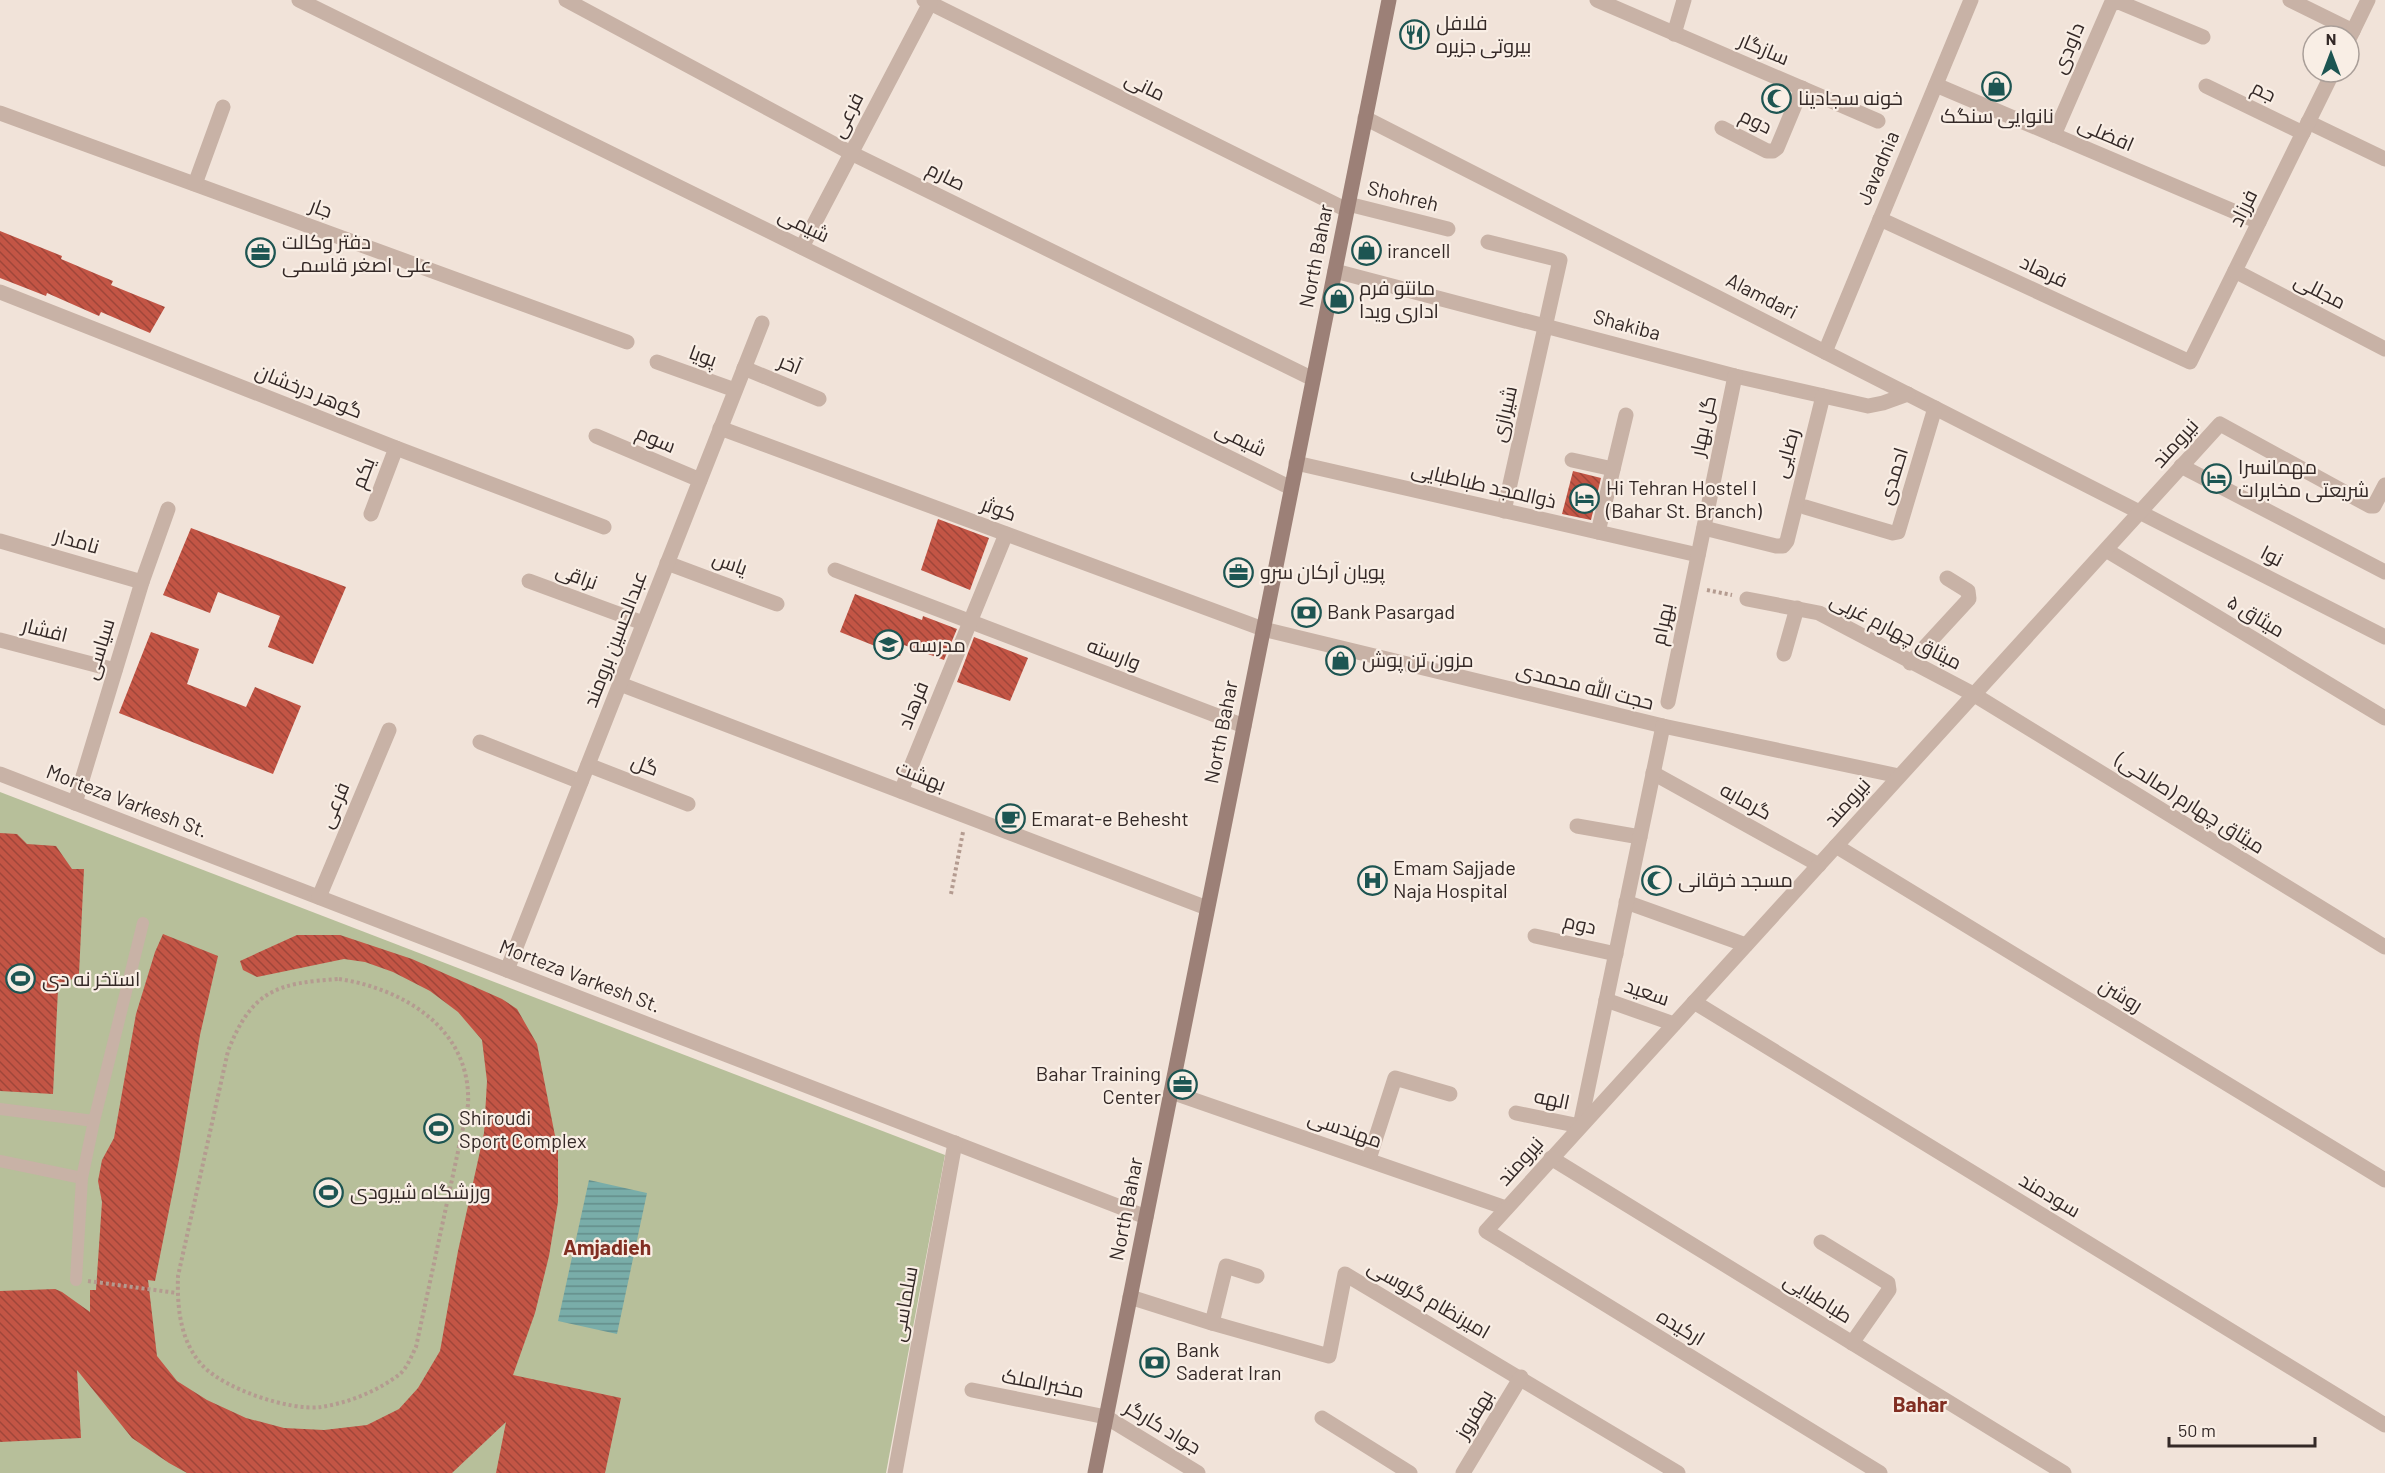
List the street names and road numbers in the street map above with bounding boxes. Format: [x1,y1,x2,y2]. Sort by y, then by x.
street label: داودی [2046,18,2090,78]
street label: سازگار [1734,26,1793,70]
street label: مانی [1121,65,1169,107]
street label: جم [2247,74,2281,109]
street label: فرعی [825,88,869,142]
street label: دوم [1735,102,1777,141]
street label: افضلی [2074,111,2138,157]
street label: Javadnia [1851,127,1903,208]
street label: صارم [922,156,970,197]
street label: Shohreh [1365,175,1441,215]
street label: فرزاد [2223,185,2262,231]
street label: جار [305,192,336,223]
street label: شیمی [774,202,834,248]
street label: North Bahar [1293,202,1337,310]
street label: فرهاد [2016,249,2072,292]
street label: Alamdari [1723,267,1802,323]
street label: مجللی [2290,267,2350,315]
street label: Shakiba [1591,304,1664,345]
street label: پویا [685,339,721,373]
street label: آخر [774,347,806,380]
street label: گوهر درخشان [252,358,366,424]
street label: شیرازی [1485,383,1523,445]
street label: گل بهار [1684,393,1722,460]
street label: نیرومند [2146,413,2203,472]
street label: شیمی [1211,416,1271,462]
street label: سوم [632,419,680,460]
street label: رضایی [1767,425,1805,481]
street label: احمدی [1872,444,1914,508]
street label: یکم [345,453,382,493]
street label: ذوالمجد طباطبایی [1409,456,1559,514]
street label: کوثر [977,490,1020,526]
street label: نامدار [51,522,102,559]
street label: نوا [2257,539,2288,572]
street label: یاس [709,545,752,582]
street label: نراقی [553,557,601,595]
street label: عبدالحسین برومند [577,567,653,711]
street label: میثاق چهارم غربی [1825,587,1966,676]
street label: میثاق ۵ [2222,589,2290,643]
street label: بهرام [1645,601,1680,648]
street label: افشار [19,612,70,647]
street label: سیاسی [77,615,121,683]
street label: وارسته [1084,632,1145,675]
street label: حجت الله محمدی [1513,656,1657,716]
street label: فرهاد [892,677,933,733]
street label: North Bahar [1198,678,1242,786]
street label: میثاق چهارم (صالحی) [2109,746,2270,860]
street label: گل [628,748,662,782]
street label: بهشت [892,755,950,797]
street label: Morteza Varkesh St. [43,758,211,842]
street label: نیرومند [1818,772,1875,831]
street label: گرمابه [1716,776,1776,825]
street label: فرعی [313,778,355,832]
street label: دوم [1561,908,1599,941]
street label: Morteza Varkesh St. [496,933,664,1017]
street label: سعید [1622,972,1673,1010]
street label: روشن [2094,972,2148,1018]
street label: الهه [1532,1083,1572,1115]
street label: مهندسی [1304,1104,1386,1154]
street label: نیرومند [1491,1131,1548,1190]
street label: North Bahar [1103,1155,1147,1263]
street label: سودمند [2015,1167,2085,1223]
street label: امیرنظام گروسی [1362,1253,1495,1345]
street label: سلماسی [885,1264,923,1344]
street label: طباطبایی [1779,1267,1857,1329]
street label: ارکیده [1653,1303,1710,1351]
street label: مخبرالملک [1000,1362,1087,1403]
street label: بهفروز [1449,1384,1499,1444]
street label: جواد کارگر [1120,1393,1206,1459]

